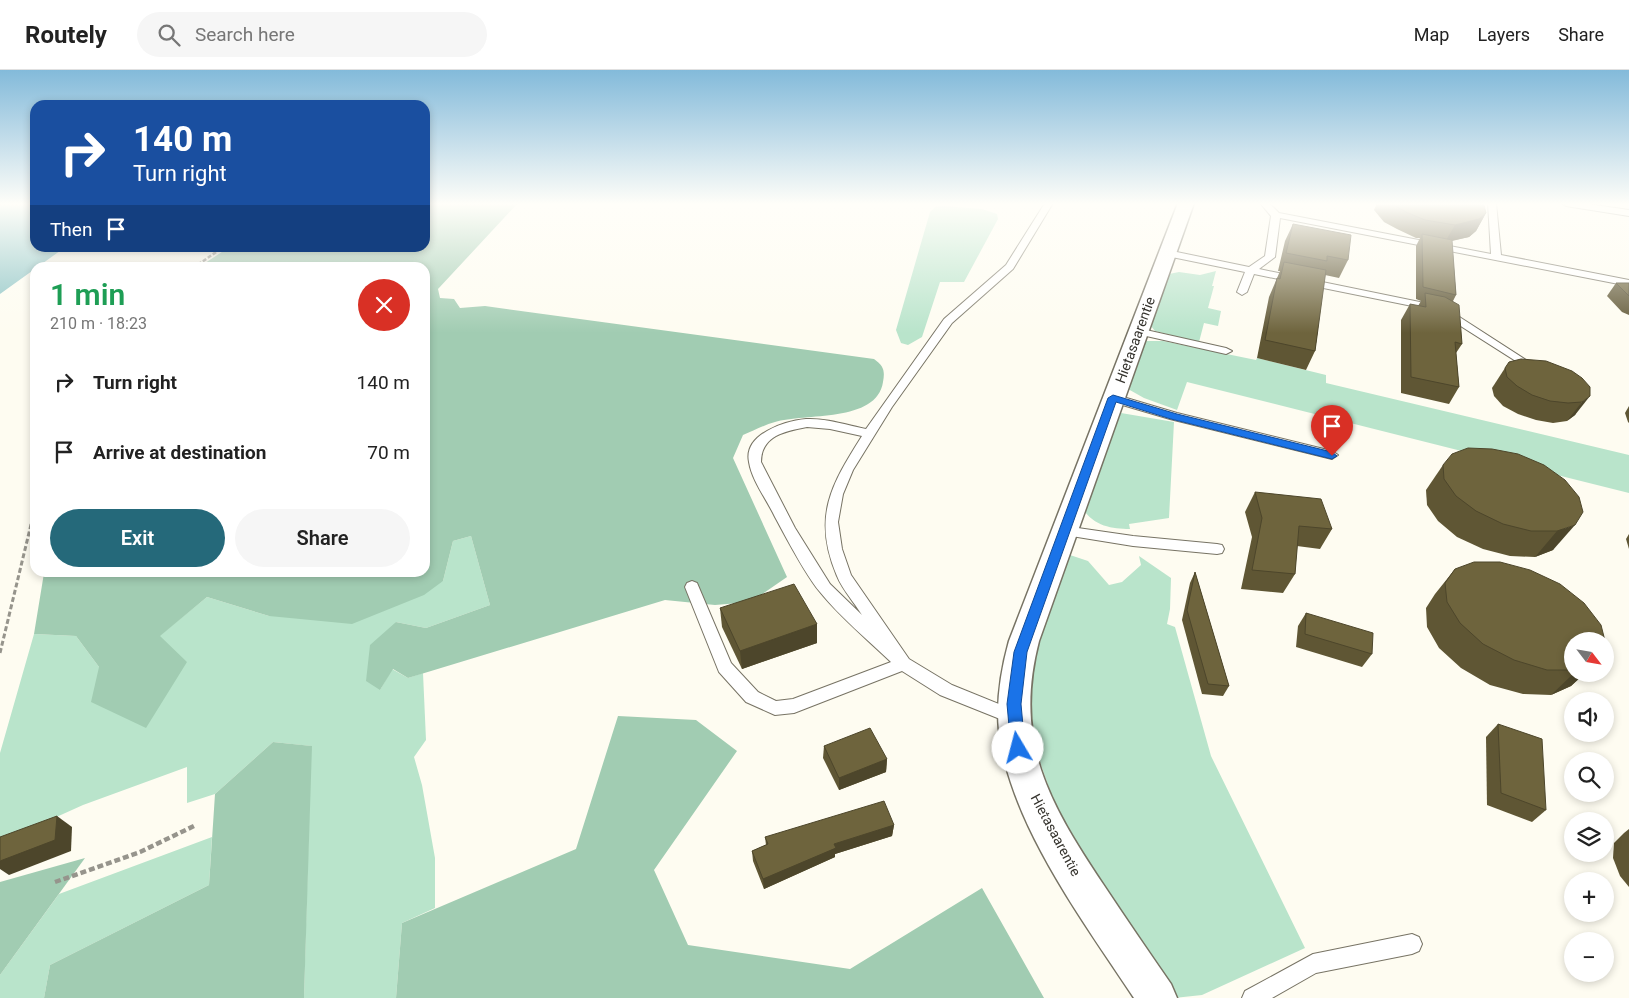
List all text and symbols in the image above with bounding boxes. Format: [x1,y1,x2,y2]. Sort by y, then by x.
search box [137,12,487,57]
text: Routely [25,21,107,49]
icon: search [155,21,183,49]
text: Search here [195,23,295,46]
text: Map [1414,24,1449,45]
text: Layers [1477,24,1530,45]
text: Share [1558,24,1604,45]
text: 140 m [133,119,232,160]
icon: right [50,120,115,185]
text: Turn right [133,161,227,186]
icon: arrive [102,215,130,243]
text: Then [50,218,92,241]
text: 1 min [50,277,125,312]
button: close [358,279,410,331]
street label: Hietasaarentie [1112,295,1158,385]
text: 210 m · 18:23 [50,314,147,333]
icon: right [50,368,78,396]
text: Turn right [93,371,177,394]
text: 140 m [357,371,410,394]
pin [1311,405,1353,456]
icon: arrive [1318,412,1346,440]
icon: arrive [50,438,78,466]
text: Arrive at destination [93,441,266,464]
text: 70 m [367,441,410,464]
button: Exit [50,509,225,567]
button: Share [235,509,410,567]
north arrow [1564,632,1614,682]
map controls [1564,632,1614,982]
button: sound [1564,692,1614,742]
position arrow [991,721,1043,773]
button: search [1564,752,1614,802]
street label: Hietasaarentie [1028,791,1084,879]
button: layers [1564,812,1614,862]
button: + [1564,872,1614,922]
button: − [1564,932,1614,982]

